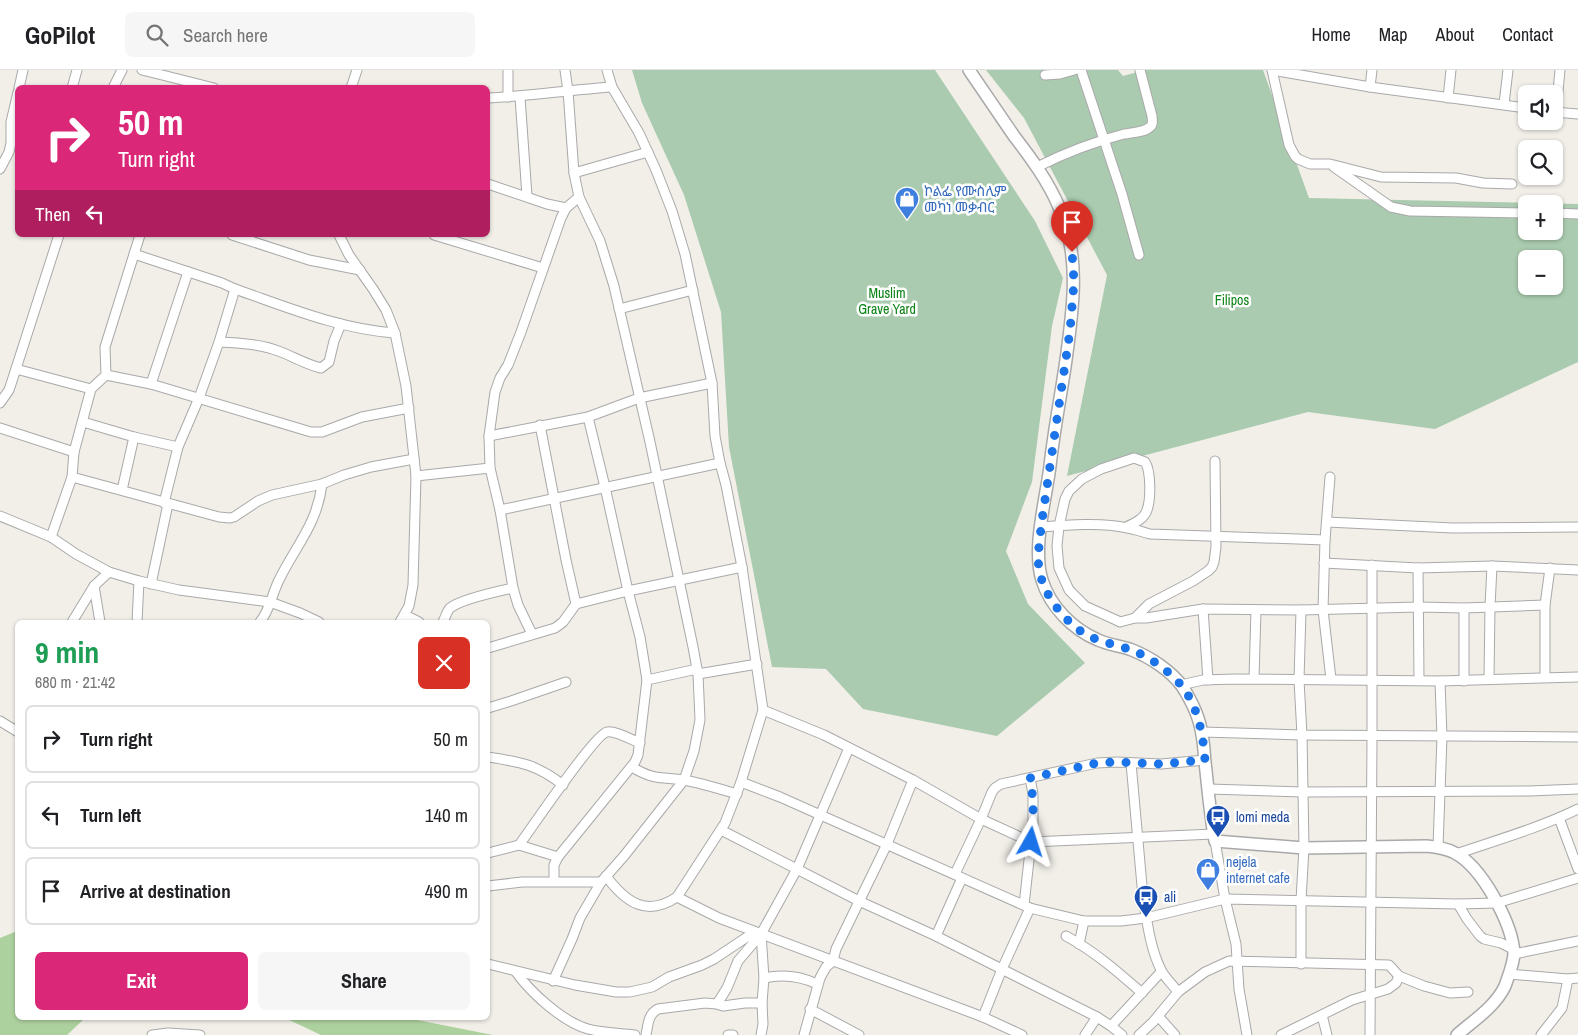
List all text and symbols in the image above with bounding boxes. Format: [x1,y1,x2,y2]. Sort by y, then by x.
search box [125,12,475,57]
text: GoPilot [25,19,95,51]
icon: search [143,21,171,49]
text: Search here [183,22,268,48]
text: Home [1311,22,1351,47]
text: Map [1379,22,1408,47]
text: About [1436,22,1474,47]
text: Contact [1502,22,1553,47]
map controls [1518,85,1563,295]
button: sound [1518,85,1563,130]
text: 50 m [118,99,183,146]
icon: right [35,105,100,170]
button: search [1518,140,1563,185]
text: Turn right [118,144,195,174]
place label: ኮልፌ የሙስሊም መካነ መቃብር [924,182,1007,216]
shop icon: ኮልፌ የሙስሊም መካነ መቃብር [894,186,920,220]
button: + [1518,195,1563,240]
icon: left [81,200,109,228]
text: Then [35,201,71,227]
pin [1051,201,1093,252]
icon: arrive [1058,208,1086,236]
button: − [1518,250,1563,295]
park label: Muslim Grave Yard [858,284,916,318]
park label: Filipos [1215,291,1249,309]
text: 9 min [35,632,99,672]
button: close [418,637,470,689]
text: 680 m · 21:42 [35,671,115,693]
icon: right [37,725,65,753]
text: Turn right [80,726,152,752]
text: 50 m [433,726,468,752]
icon: left [37,801,65,829]
text: Turn left [80,802,141,828]
text: 140 m [425,802,468,828]
bus stop icon: lomi meda [1205,804,1231,838]
place label: lomi meda [1236,808,1290,826]
position arrow [1004,815,1056,867]
place label: nejela internet cafe [1226,853,1290,887]
shop icon: nejela internet cafe [1195,857,1221,891]
icon: arrive [37,877,65,905]
text: Arrive at destination [80,878,231,904]
text: 490 m [425,878,468,904]
bus stop icon: ali [1133,884,1159,918]
place label: ali [1164,888,1176,906]
button: Exit [35,952,248,1010]
button: Share [258,952,470,1010]

